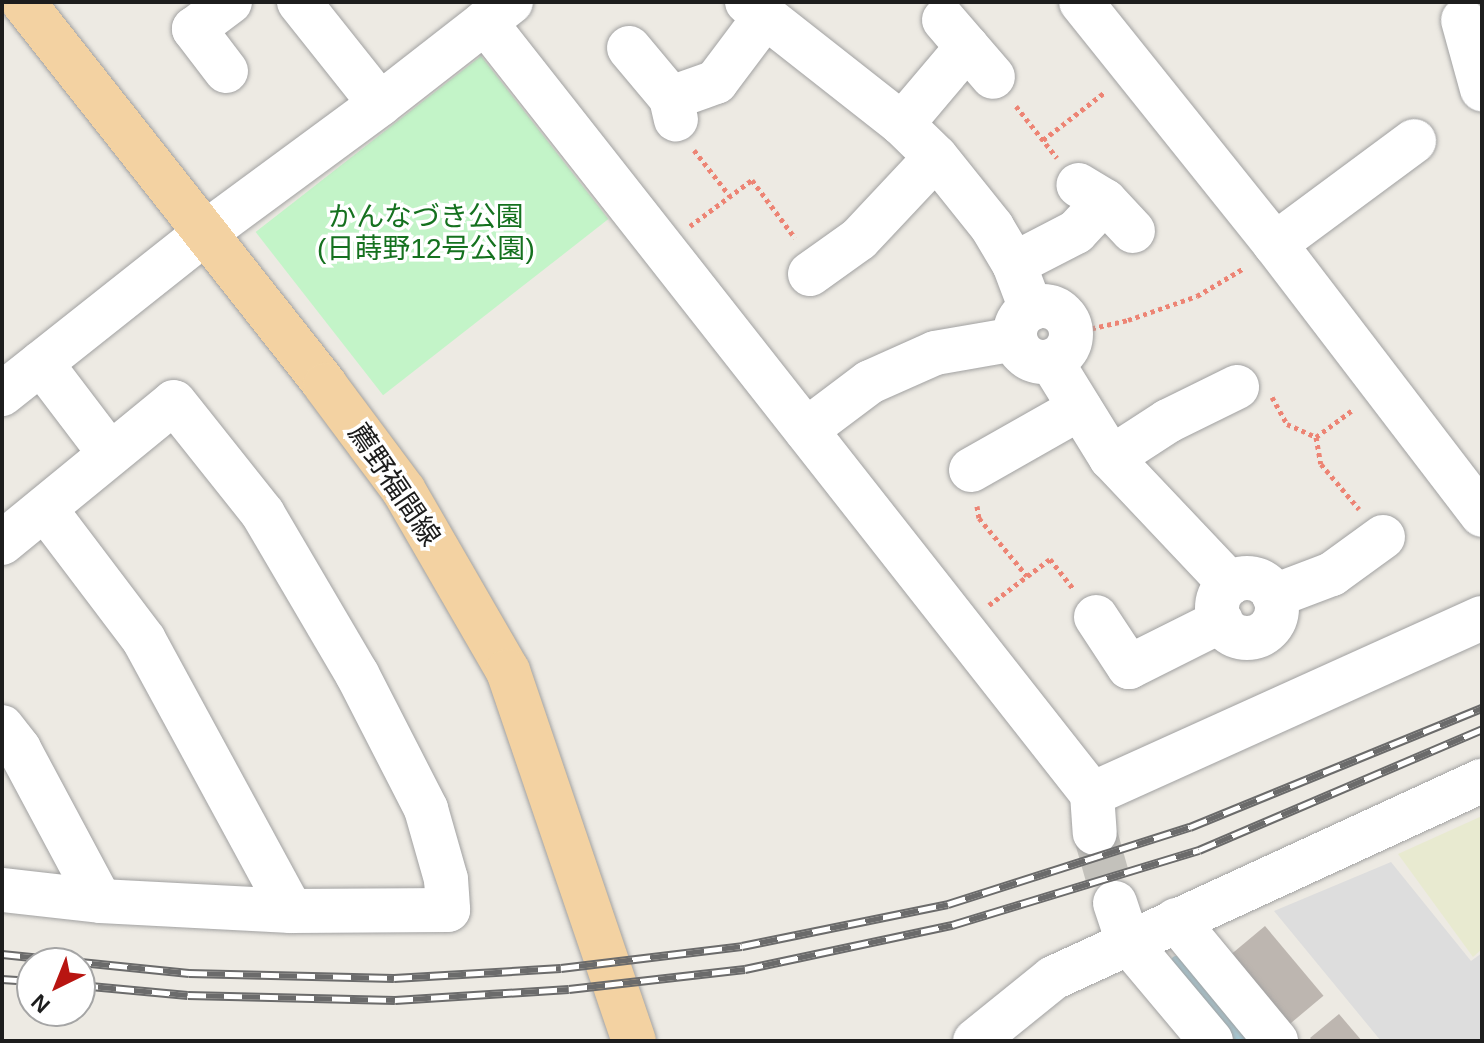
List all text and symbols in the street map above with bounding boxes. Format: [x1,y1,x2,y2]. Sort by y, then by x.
park label: かんなづき公園 (日蒔野12号公園) [317,200,535,266]
street label: 薦野福間線 [341,418,447,552]
north arrow [16,947,96,1027]
text: N [26,989,55,1018]

